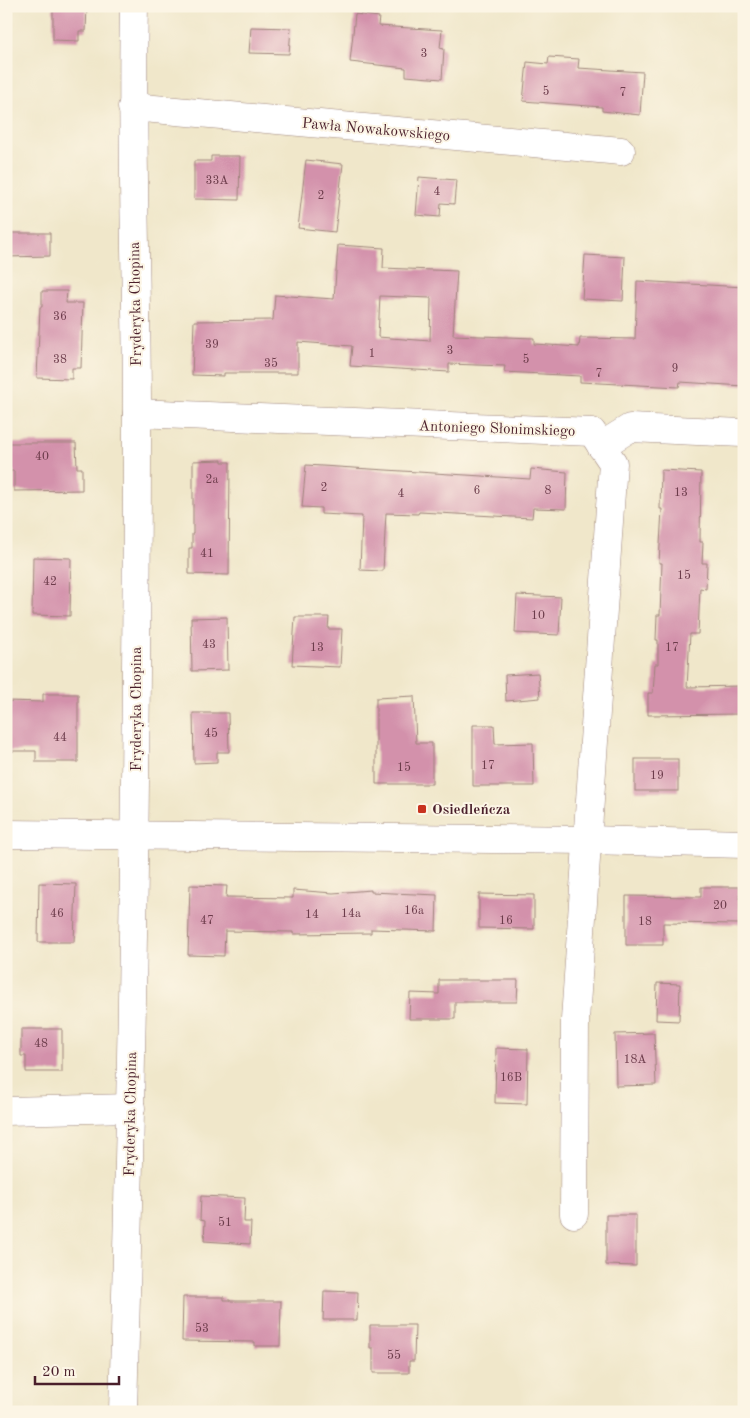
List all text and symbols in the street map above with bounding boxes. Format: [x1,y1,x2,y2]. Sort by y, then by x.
house number: 3 [421,48,427,60]
house number: 5 [543,85,550,98]
house number: 7 [620,87,626,99]
street label: Pawła Nowakowskiego [301,117,451,144]
house number: 33A [205,175,229,187]
house number: 4 [434,186,441,198]
house number: 2 [318,190,324,202]
street label: Fryderyka Chopina [128,241,145,366]
house number: 36 [53,311,67,323]
house number: 39 [205,339,219,351]
house number: 3 [447,345,453,357]
house number: 1 [369,348,375,360]
house number: 5 [523,353,530,366]
house number: 38 [53,354,67,366]
house number: 35 [264,357,278,370]
house number: 9 [672,363,678,375]
house number: 7 [596,368,602,380]
street label: Antoniego Słonimskiego [418,419,576,440]
house number: 40 [35,451,49,463]
house number: 2a [206,474,219,486]
house number: 2 [321,482,327,494]
house number: 6 [474,485,481,497]
house number: 8 [545,485,552,497]
house number: 13 [674,487,688,499]
house number: 4 [398,488,405,500]
house number: 41 [200,548,214,560]
house number: 15 [677,569,691,582]
house number: 42 [43,576,57,588]
house number: 10 [531,610,545,622]
house number: 43 [202,639,216,651]
house number: 13 [310,642,324,654]
house number: 17 [665,642,679,654]
street label: Fryderyka Chopina [130,646,145,771]
house number: 45 [204,727,218,740]
house number: 44 [53,732,67,744]
house number: 17 [481,760,495,772]
house number: 15 [397,761,411,774]
house number: 19 [650,770,664,782]
marker: Osiedleńcza [416,803,428,815]
place label: Osiedleńcza [432,803,511,818]
house number: 20 [713,900,727,912]
house number: 16a [404,905,424,917]
house number: 46 [50,908,64,920]
house number: 14a [341,908,361,920]
house number: 14 [305,909,319,921]
house number: 47 [200,915,214,927]
house number: 16 [499,915,513,927]
house number: 18 [638,916,652,928]
house number: 48 [34,1038,48,1050]
street label: Fryderyka Chopina [123,1051,140,1177]
house number: 18A [623,1054,647,1066]
house number: 16B [500,1072,522,1084]
house number: 51 [218,1216,232,1229]
house number: 53 [195,1322,209,1335]
house number: 55 [387,1349,401,1362]
scale bar [35,1353,119,1385]
text: 20 m [42,1365,76,1380]

